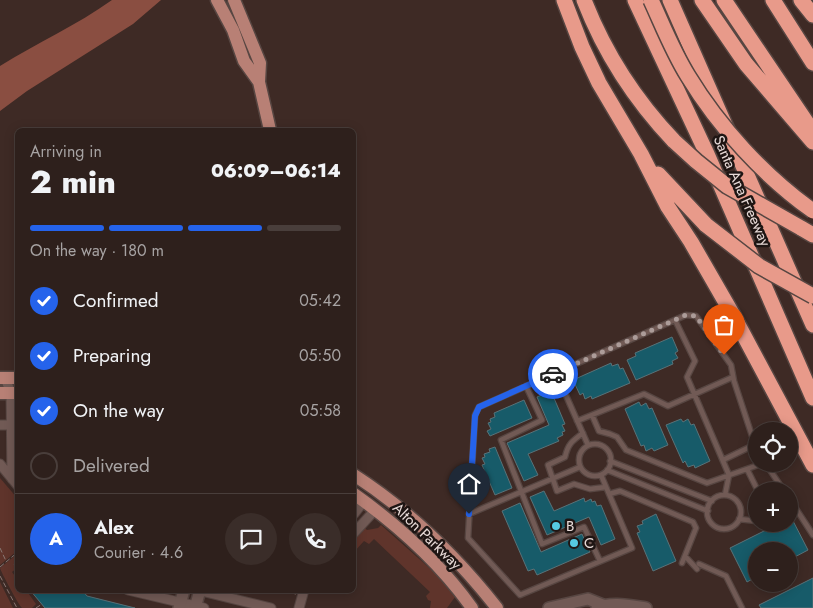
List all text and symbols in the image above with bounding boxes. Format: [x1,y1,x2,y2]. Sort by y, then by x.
street label: Santa Ana Freeway [708,132,776,250]
text: Arriving in [30,140,102,163]
text: 06:09–06:14 [211,157,341,184]
text: 2 min [30,159,116,205]
text: On the way · 180 m [30,239,164,262]
icon: check [30,287,58,315]
text: Confirmed [73,287,159,314]
text: 05:42 [299,289,341,312]
pin [703,304,745,355]
icon: bag [710,311,738,339]
icon: check [30,342,58,370]
text: Preparing [73,342,151,369]
text: 05:50 [299,344,341,367]
courier [528,349,578,399]
icon: car [539,360,567,388]
icon: check [30,397,58,425]
text: On the way [73,397,164,424]
text: 05:58 [300,399,341,422]
map controls [748,422,798,592]
button: locate [748,422,798,472]
text: Delivered [73,452,150,479]
pin [448,463,490,514]
icon: home [455,470,483,498]
button: + [748,482,798,532]
street label: Alton Parkway [388,497,467,575]
button: chat [225,513,277,565]
button: phone [289,513,341,565]
text: Alex [94,514,134,541]
place label: B [566,515,574,537]
marker: B [550,520,562,532]
text: A [49,525,63,552]
place label: C [584,532,594,554]
marker: C [568,537,580,549]
text: Courier · 4.6 [94,541,183,564]
button: − [748,542,798,592]

